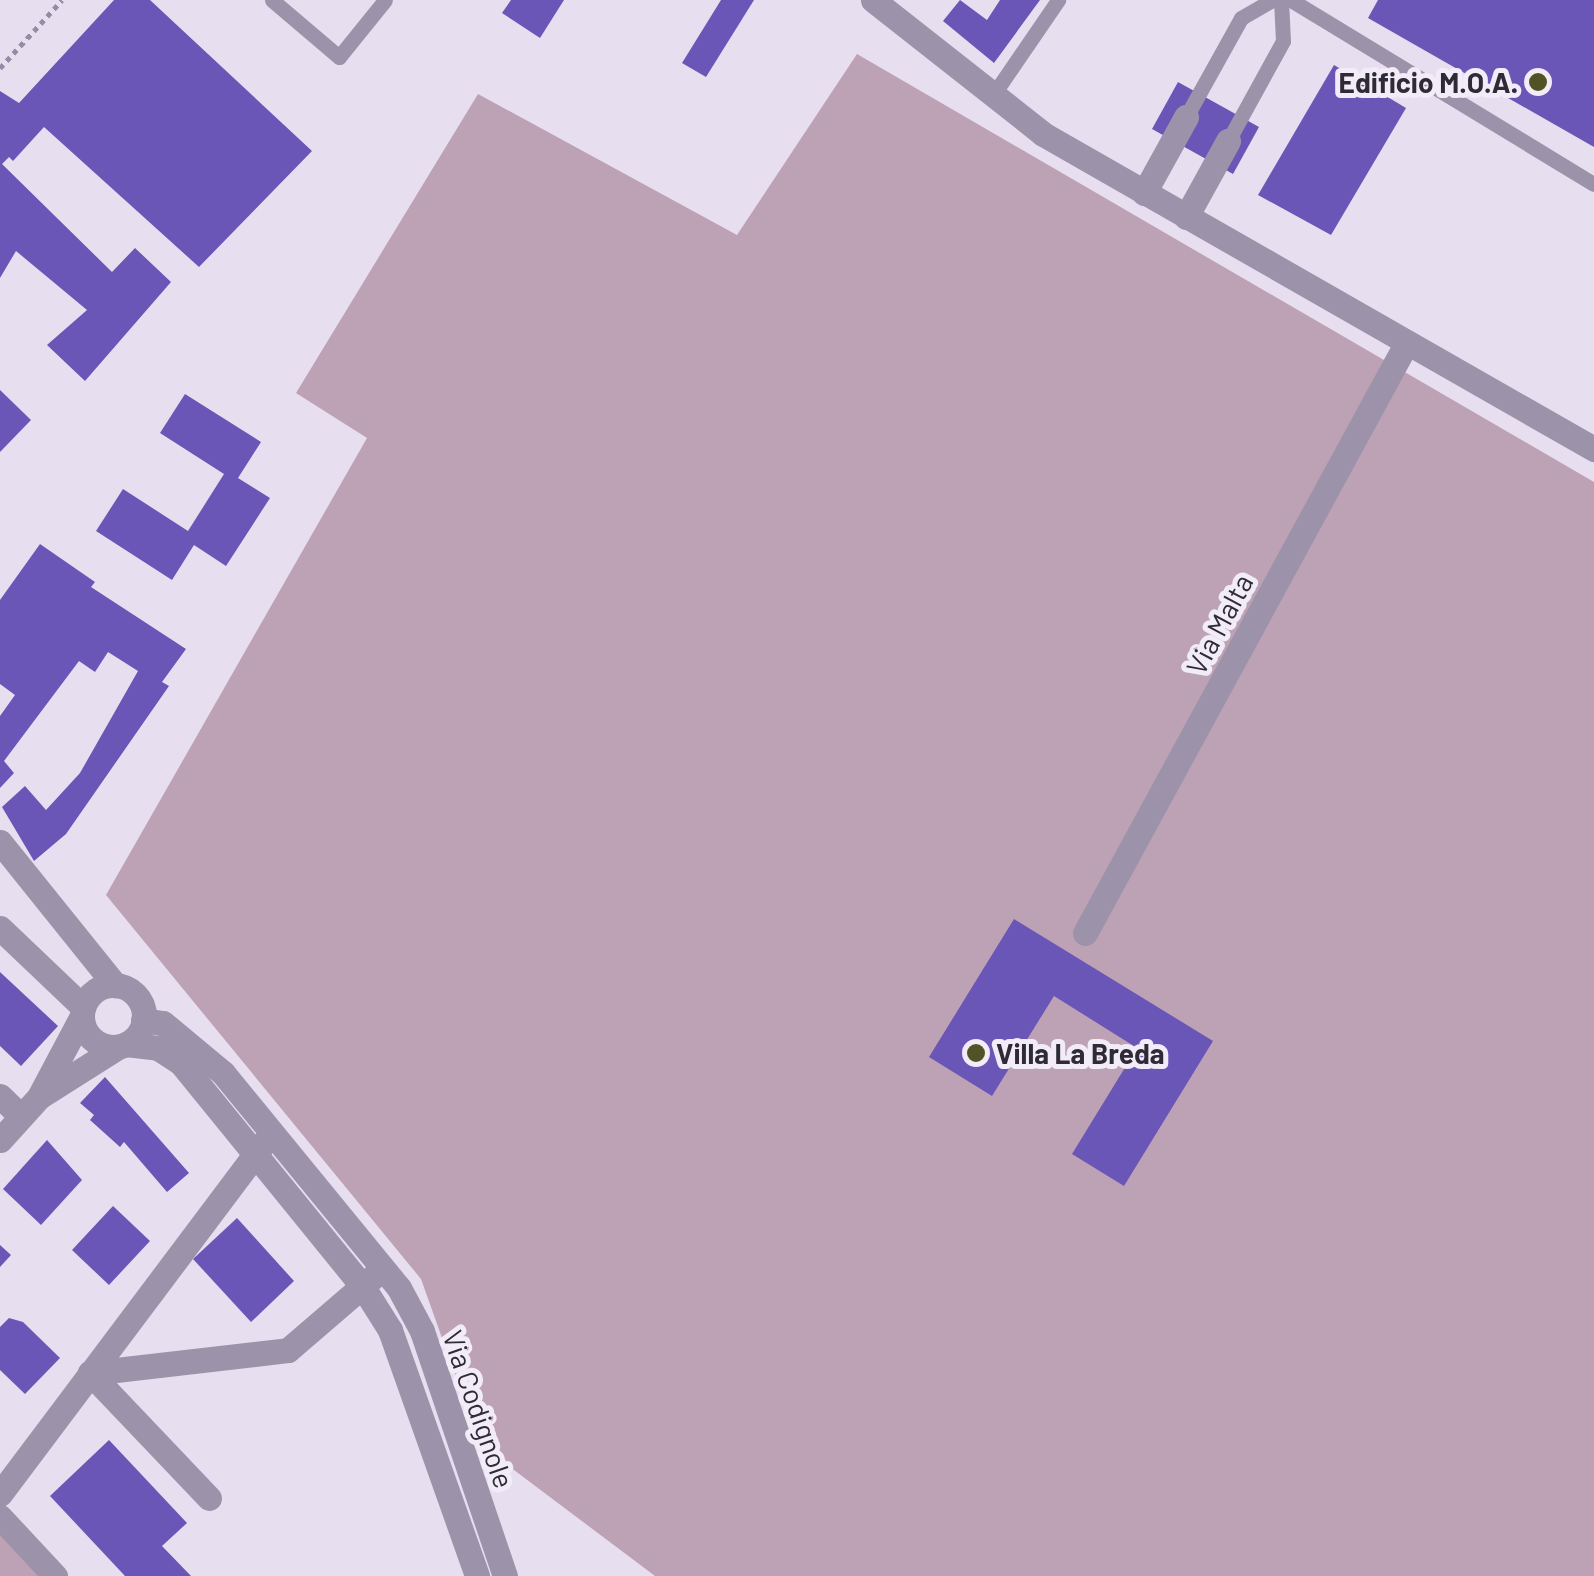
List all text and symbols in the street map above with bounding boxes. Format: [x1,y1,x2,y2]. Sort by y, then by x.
place label: Edificio M.O.A. [1339,65,1518,99]
marker: Edificio M.O.A. [1527,71,1549,93]
street label: Via Malta [1179,568,1259,680]
place label: Villa La Breda [996,1036,1165,1070]
marker: Villa La Breda [965,1042,987,1064]
street label: Via Codignole [436,1326,522,1492]

